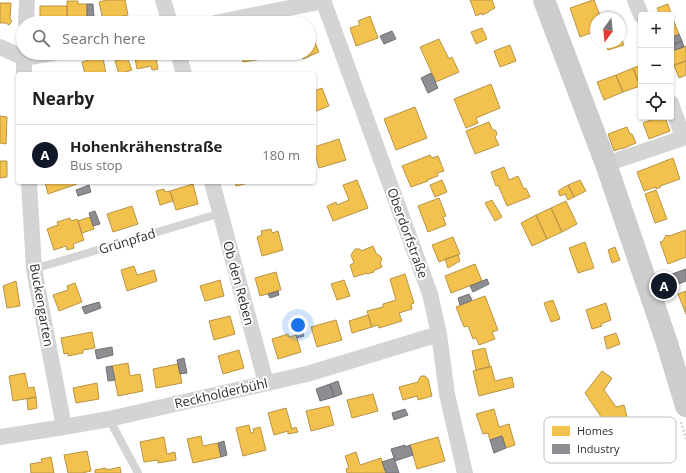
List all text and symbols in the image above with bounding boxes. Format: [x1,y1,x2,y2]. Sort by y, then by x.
north arrow [590,12,626,48]
map controls [638,12,674,120]
button: + [638,12,674,48]
search box [16,16,316,60]
icon: search [30,27,52,49]
text: Search here [62,28,146,48]
button: − [638,48,674,84]
button: locate [638,84,674,120]
text: Nearby [32,87,94,110]
text: Hohenkrähenstraße [70,136,222,156]
text: A [41,146,49,164]
text: 180 m [262,146,300,164]
text: Bus stop [70,156,123,174]
street label: Oberdorfstraße [383,185,433,281]
street label: Grünpfad [97,224,157,258]
street label: Ob den Reben [219,239,259,327]
street label: Buckengarten [26,262,58,348]
pin: A [651,271,677,301]
your location [288,315,308,335]
street label: Reckholderbühl [173,374,269,412]
legend [544,417,676,463]
text: Homes [577,423,613,438]
text: Industry [577,441,620,456]

